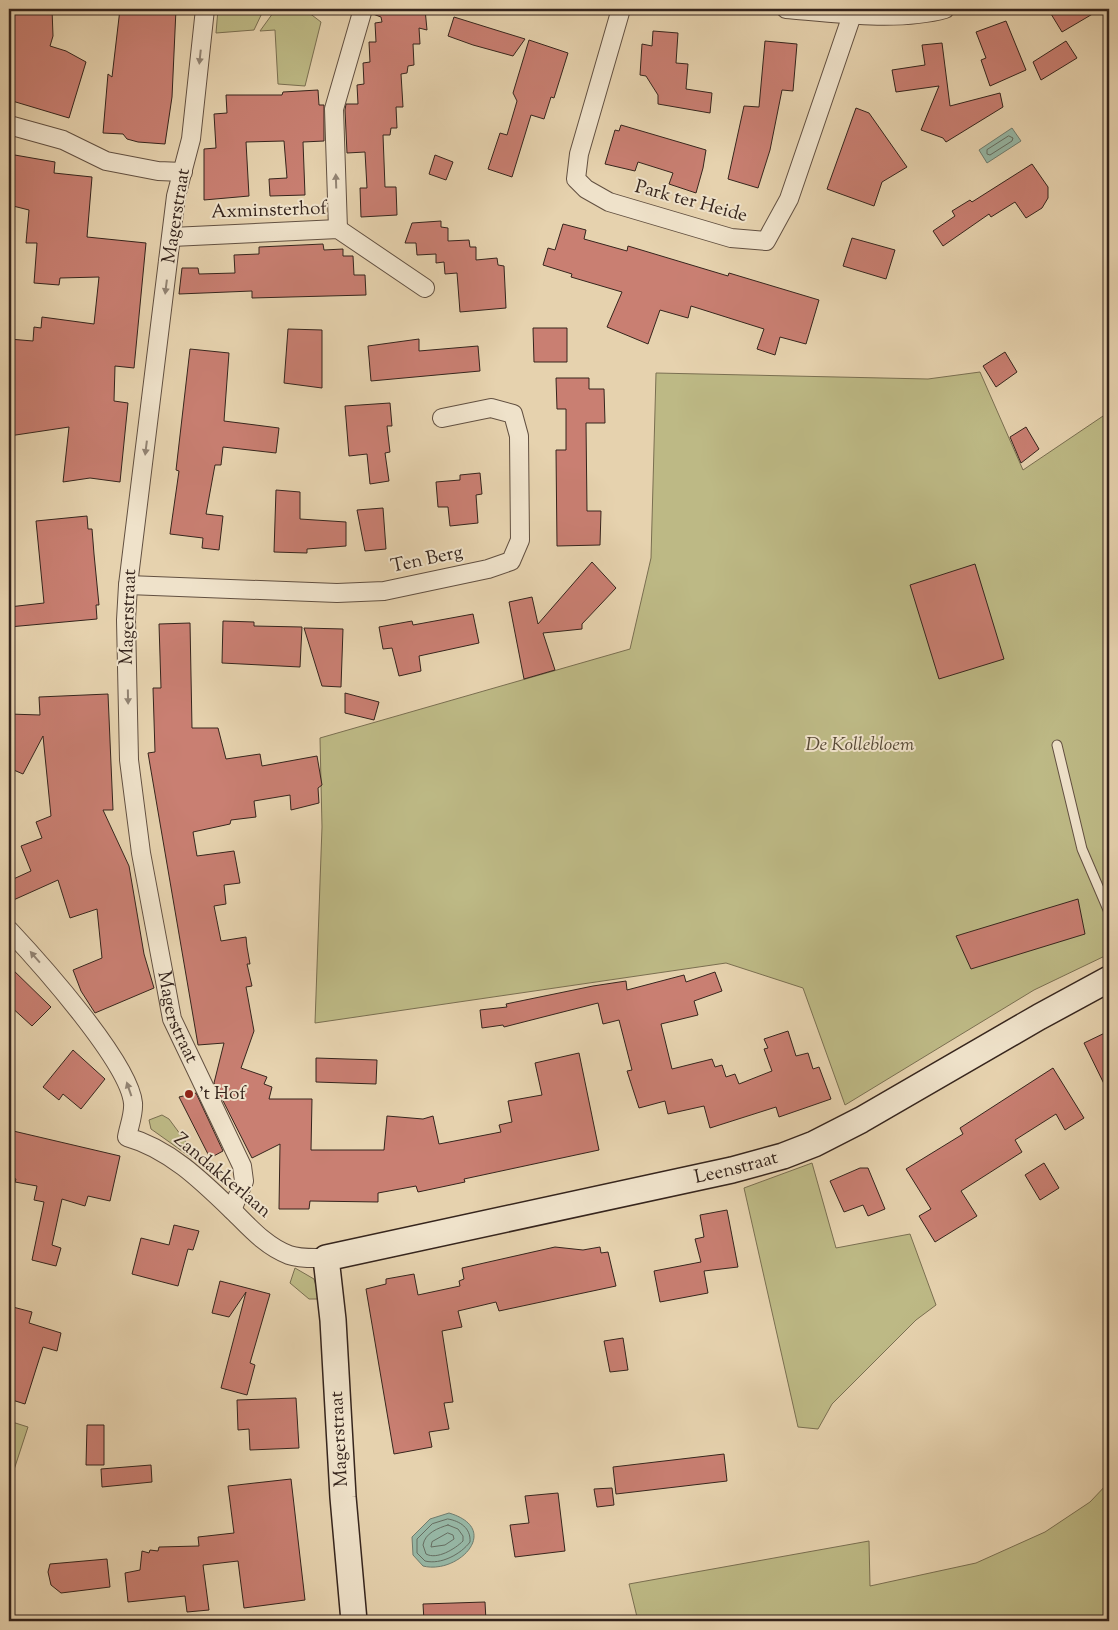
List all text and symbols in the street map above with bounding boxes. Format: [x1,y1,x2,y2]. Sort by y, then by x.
one-way arrow [196,50,204,66]
street label: Magerstraat [156,166,198,266]
one-way arrow [332,172,340,188]
street label: Park ter Heide [632,174,750,230]
street label: Axminsterhof [211,195,329,227]
one-way arrow [161,279,169,295]
one-way arrow [142,440,150,456]
street label: Ten Berg [388,539,466,581]
street label: Magerstraat [114,568,144,665]
one-way arrow [124,689,132,705]
park label: De Kollebloem [806,732,915,759]
one-way arrow [29,952,41,964]
street label: Magerstraat [150,969,205,1068]
place label: 't Hof [199,1081,247,1108]
one-way arrow [125,1082,132,1097]
marker: 't Hof [183,1088,195,1100]
street label: Zandakkerlaan [167,1127,277,1225]
street label: Leenstraat [692,1144,781,1191]
street label: Magerstraat [324,1390,356,1488]

